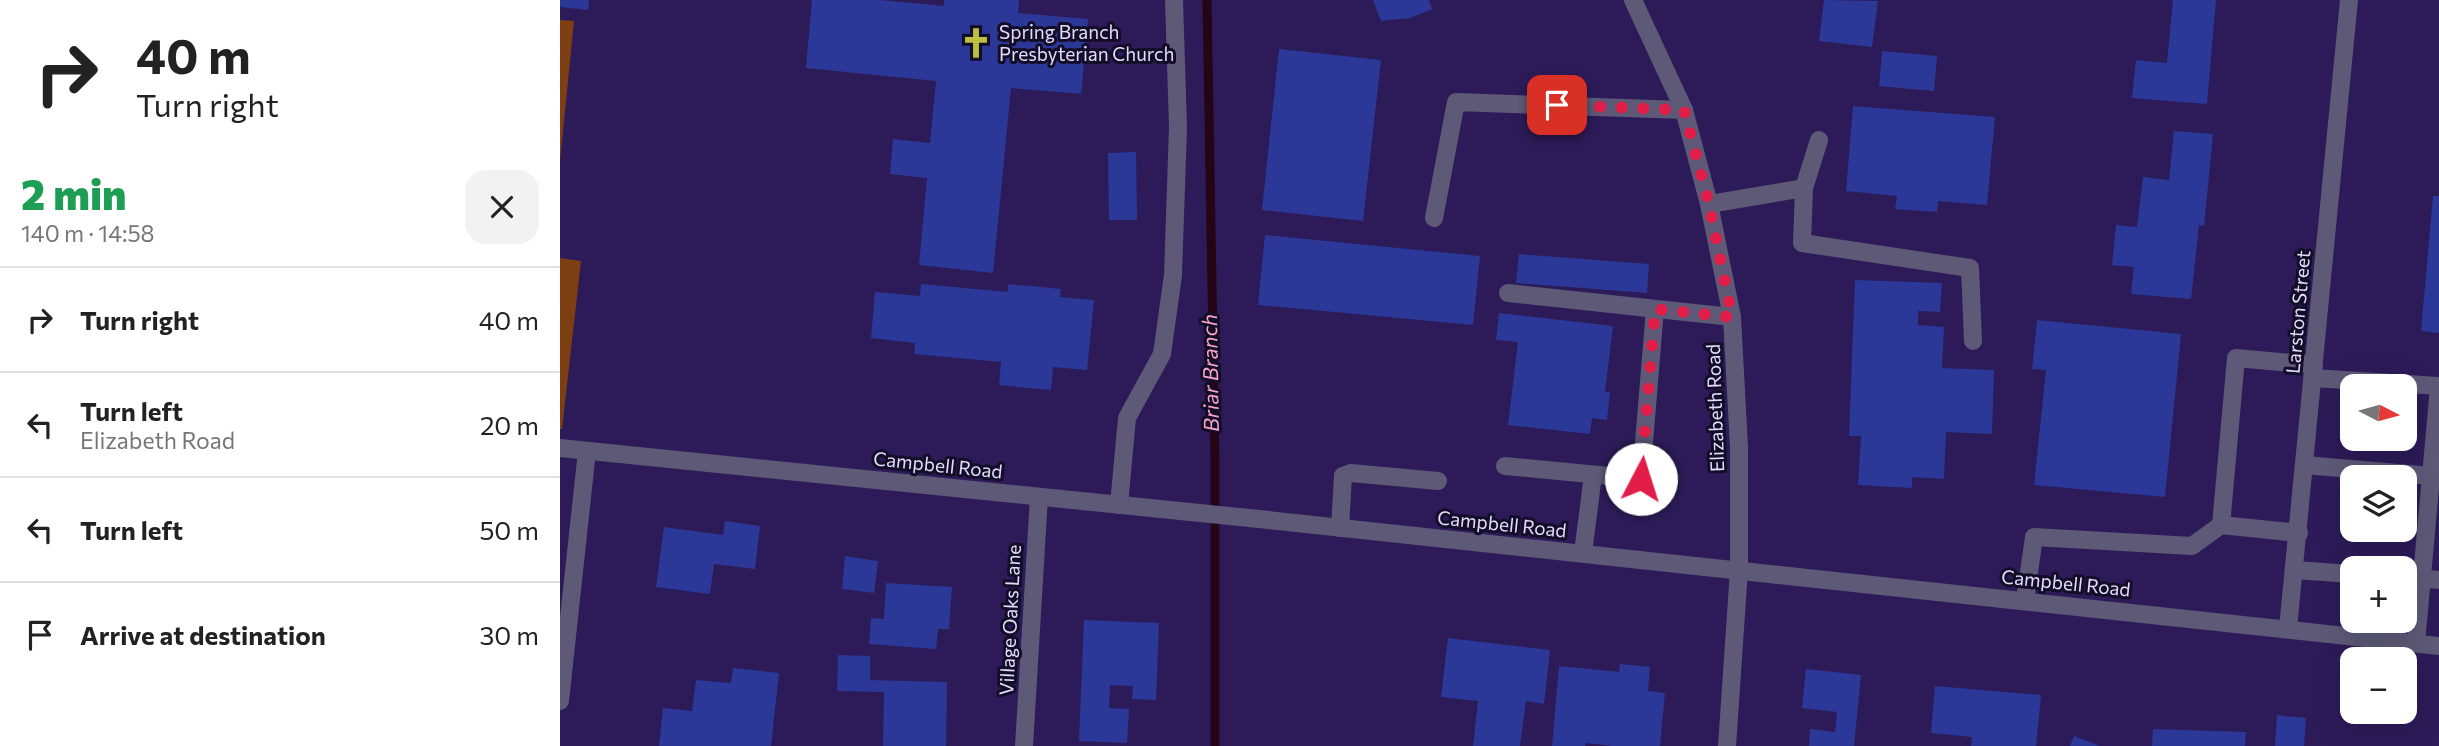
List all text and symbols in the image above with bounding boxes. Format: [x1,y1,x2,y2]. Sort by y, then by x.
place label: Spring Branch Presbyterian Church [999,20,1174,65]
text: 40 m [136,24,251,84]
church icon: Spring Branch Presbyterian Church [959,26,993,60]
icon: right [21,28,112,119]
pin [1527,75,1587,135]
text: Turn right [136,84,279,124]
icon: arrive [1538,86,1576,124]
text: 2 min [21,167,127,219]
button: close [465,170,539,244]
text: 140 m · 14:58 [21,219,155,247]
street label: Larston Street [2281,249,2314,375]
icon: right [21,301,59,339]
text: Turn right [80,304,199,335]
text: 40 m [479,304,539,335]
water label: Briar Branch [1196,314,1223,432]
street label: Elizabeth Road [1701,344,1728,472]
north arrow [2340,374,2417,452]
map controls [2340,374,2417,724]
text: Turn left [80,395,183,426]
icon: left [21,406,59,444]
text: 20 m [480,409,539,440]
text: Elizabeth Road [80,426,235,454]
position arrow [1604,442,1678,516]
street label: Campbell Road [872,446,1004,483]
button: layers [2340,465,2417,542]
street label: Campbell Road [1436,505,1568,542]
icon: left [21,511,59,549]
text: Turn left [80,514,183,545]
text: 50 m [479,514,539,545]
street label: Village Oaks Lane [994,544,1025,696]
button: + [2340,556,2417,633]
street label: Campbell Road [2000,564,2132,601]
icon: arrive [21,616,59,654]
text: Arrive at destination [80,619,326,650]
text: 30 m [480,619,539,650]
button: − [2340,647,2417,724]

